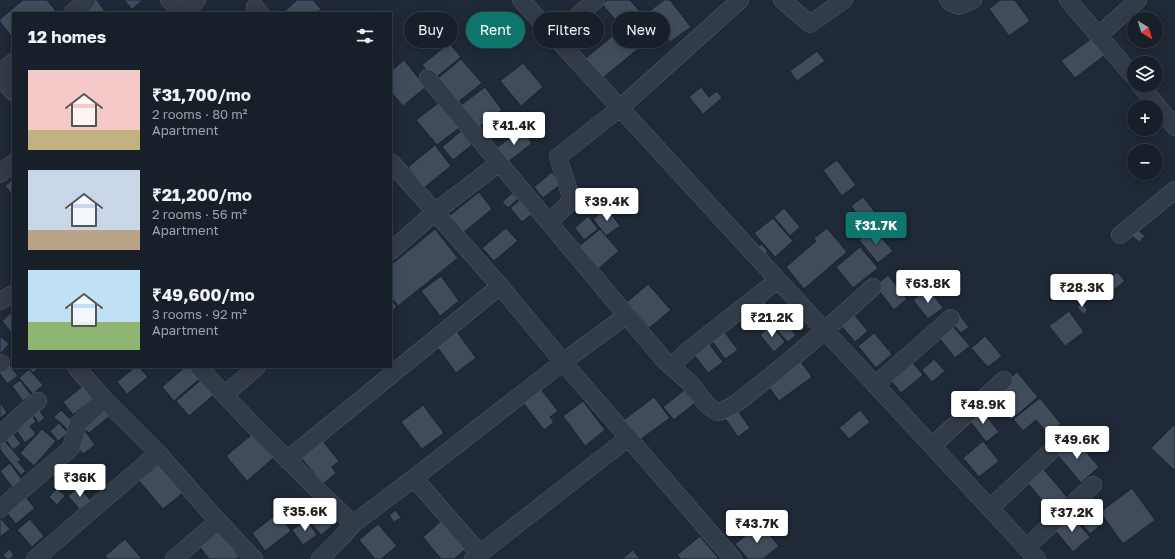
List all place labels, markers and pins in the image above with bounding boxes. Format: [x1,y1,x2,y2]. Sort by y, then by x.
pin: ₹41.4K [481,112,547,146]
pin: ₹39.4K [574,188,640,222]
pin: ₹31.7K [843,212,909,246]
pin: ₹63.8K [895,270,961,304]
pin: ₹28.3K [1049,274,1115,308]
pin: ₹21.2K [739,304,805,338]
pin: ₹48.9K [950,391,1016,425]
pin: ₹49.6K [1044,426,1110,460]
pin: ₹36K [56,464,104,498]
pin: ₹35.6K [272,498,338,532]
pin: ₹37.2K [1039,499,1105,533]
pin: ₹43.7K [724,510,790,544]

